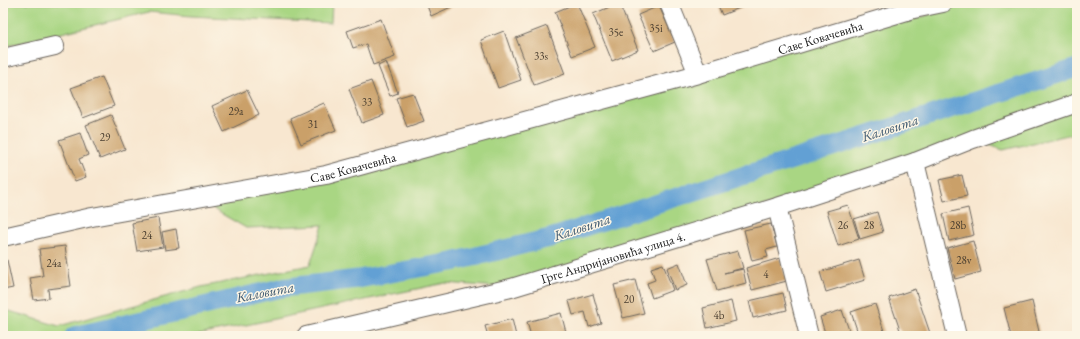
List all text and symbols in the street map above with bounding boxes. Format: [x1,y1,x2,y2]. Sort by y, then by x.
street label: Саве Ковачевића [776,16,866,58]
house number: 35i [649,21,663,35]
house number: 35e [609,25,624,39]
house number: 33s [534,49,548,63]
house number: 33 [362,95,372,109]
house number: 29a [229,104,244,118]
water label: Каловита [858,110,921,146]
house number: 31 [308,117,318,131]
house number: 29 [100,130,111,144]
street label: Саве Ковачевића [309,148,399,186]
water label: Каловита [550,209,613,245]
house number: 26 [838,218,849,232]
house number: 28 [864,218,874,232]
house number: 28b [950,218,966,232]
street label: Грге Андријановића улица 4. [538,227,687,287]
house number: 24 [142,228,153,242]
house number: 28v [956,253,972,267]
house number: 24a [47,256,62,270]
house number: 4 [763,267,769,281]
water label: Каловита [234,278,296,307]
house number: 20 [624,292,634,306]
house number: 4b [714,308,725,322]

